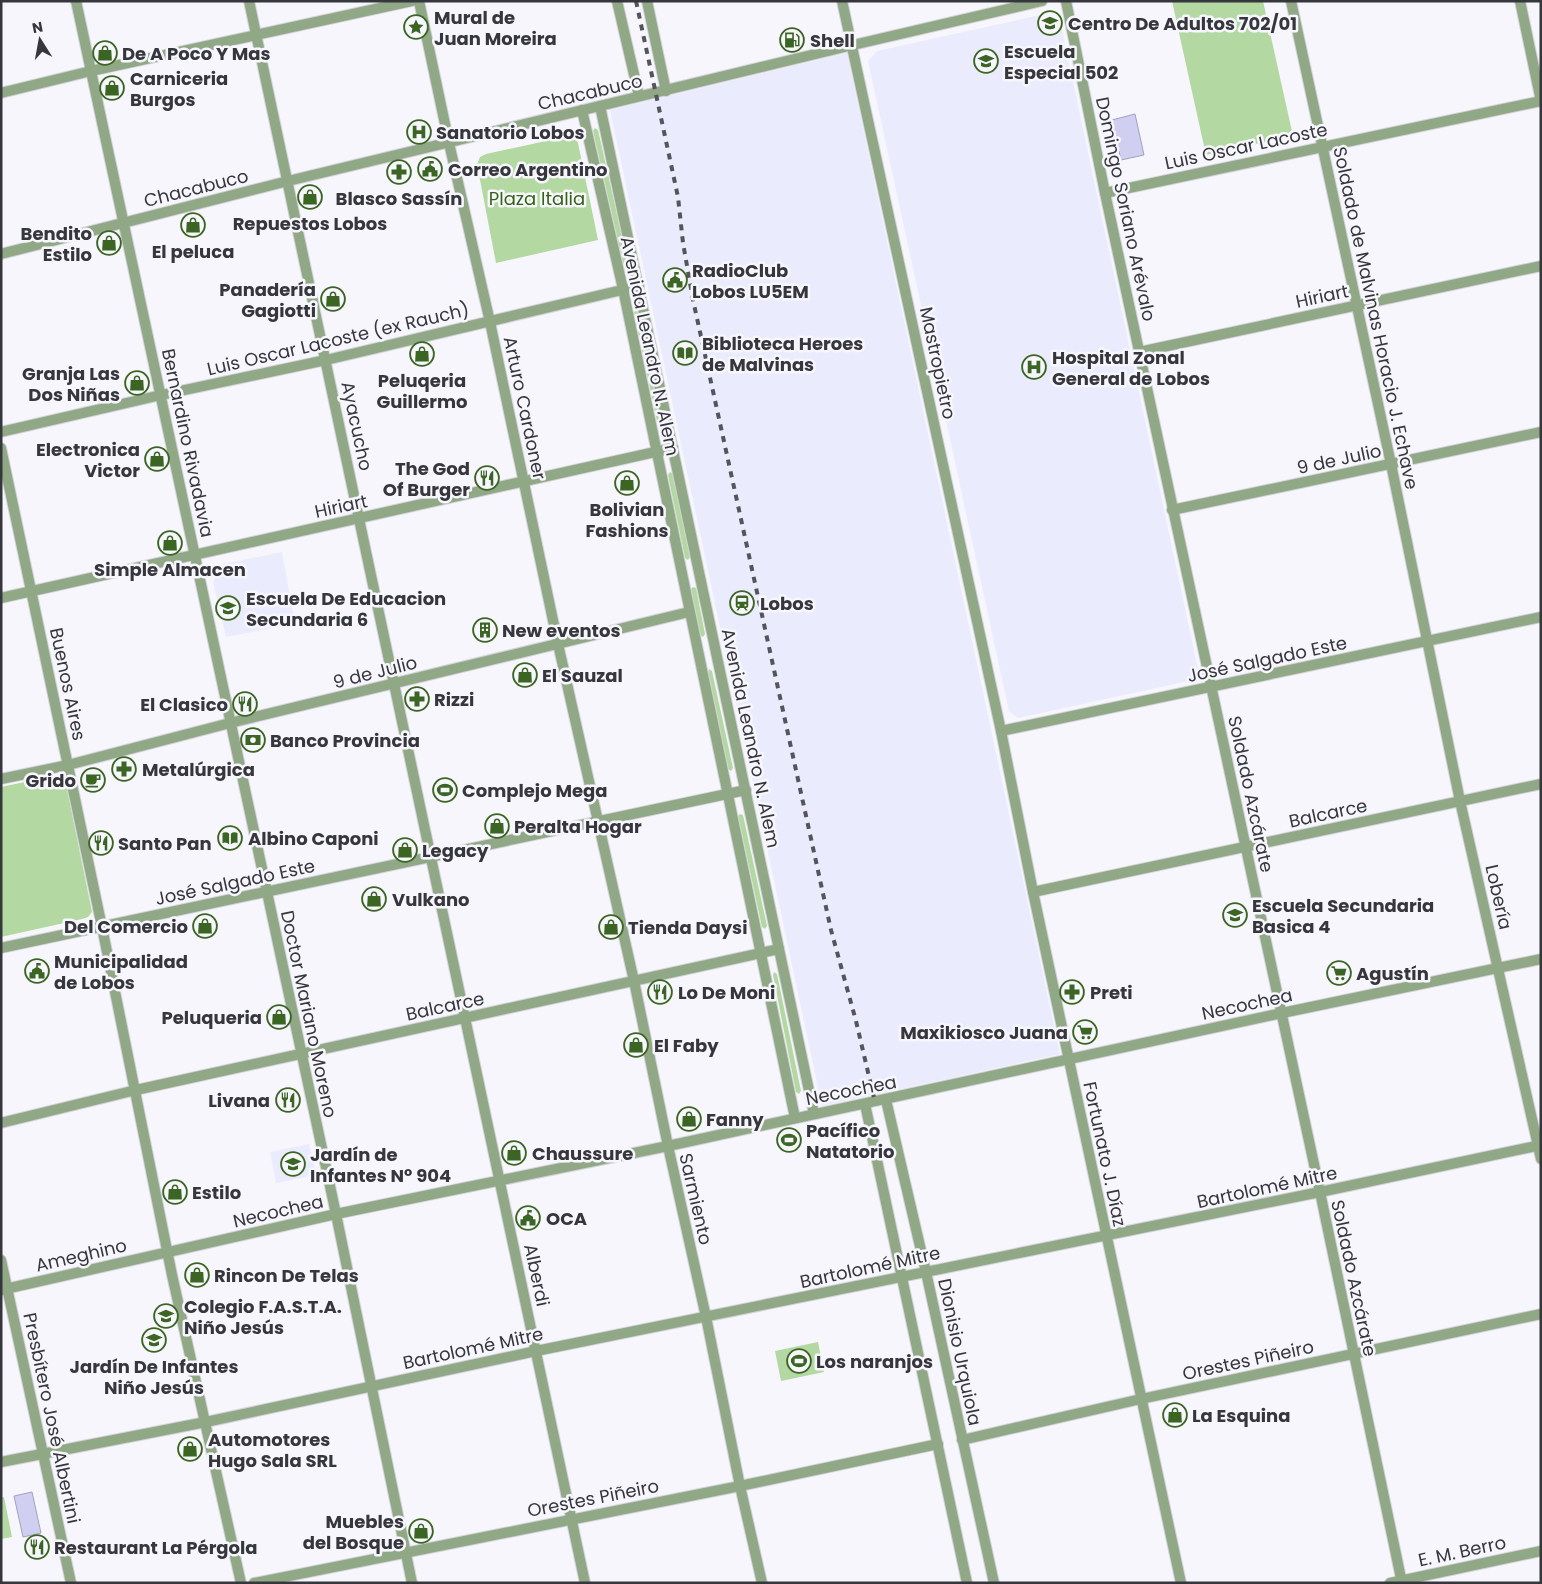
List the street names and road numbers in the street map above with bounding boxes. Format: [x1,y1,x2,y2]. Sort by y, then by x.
street label: Chacabuco [535,68,645,116]
street label: Domingo Soriano Arévalo [1090,95,1162,323]
street label: Luis Oscar Lacoste [1162,117,1330,175]
street label: Soldado de Malvinas Horacio J. Echave [1327,144,1425,492]
street label: Chacabuco [141,163,251,213]
street label: Avenida Leandro N. Alem [615,234,685,458]
street label: Hiriart [1293,278,1351,314]
street label: Luis Oscar Lacoste (ex Rauch) [204,297,472,381]
street label: Mastropietro [914,304,962,422]
street label: Arturo Cardoner [498,334,552,482]
street label: Bernardino Rivadavia [156,346,220,540]
street label: Ayacucho [335,379,379,473]
street label: 9 de Julio [1294,438,1384,480]
street label: Hiriart [312,488,370,524]
street label: Buenos Aires [44,625,92,743]
street label: Avenida Leandro N. Alem [716,626,786,850]
street label: José Salgado Este [1185,630,1349,688]
street label: 9 de Julio [330,650,420,694]
street label: Soldado Azcárate [1222,713,1280,875]
street label: Balcarce [1287,793,1369,833]
street label: José Salgado Este [153,853,317,911]
street label: Lobería [1479,862,1519,932]
street label: Doctor Mariano Moreno [275,908,343,1120]
street label: Necochea [1199,982,1295,1026]
street label: Balcarce [404,986,486,1026]
street label: Necochea [803,1069,899,1111]
street label: Fortunato J. Díaz [1077,1079,1133,1229]
street label: Sarmiento [673,1151,719,1247]
street label: Bartolomé Mitre [1195,1160,1339,1214]
street label: Necochea [230,1188,326,1234]
street label: Soldado Azcárate [1325,1197,1383,1359]
street label: Ameghino [33,1232,129,1278]
street label: Bartolomé Mitre [798,1240,942,1294]
street label: Alberdi [518,1241,556,1309]
street label: Dionisio Urquiola [932,1276,988,1428]
street label: Presbítero José Albertini [17,1310,87,1526]
street label: Bartolomé Mitre [401,1321,545,1375]
street label: Orestes Piñeiro [1180,1334,1316,1386]
street label: Orestes Piñeiro [525,1473,661,1523]
street label: E. M. Berro [1416,1530,1508,1572]

